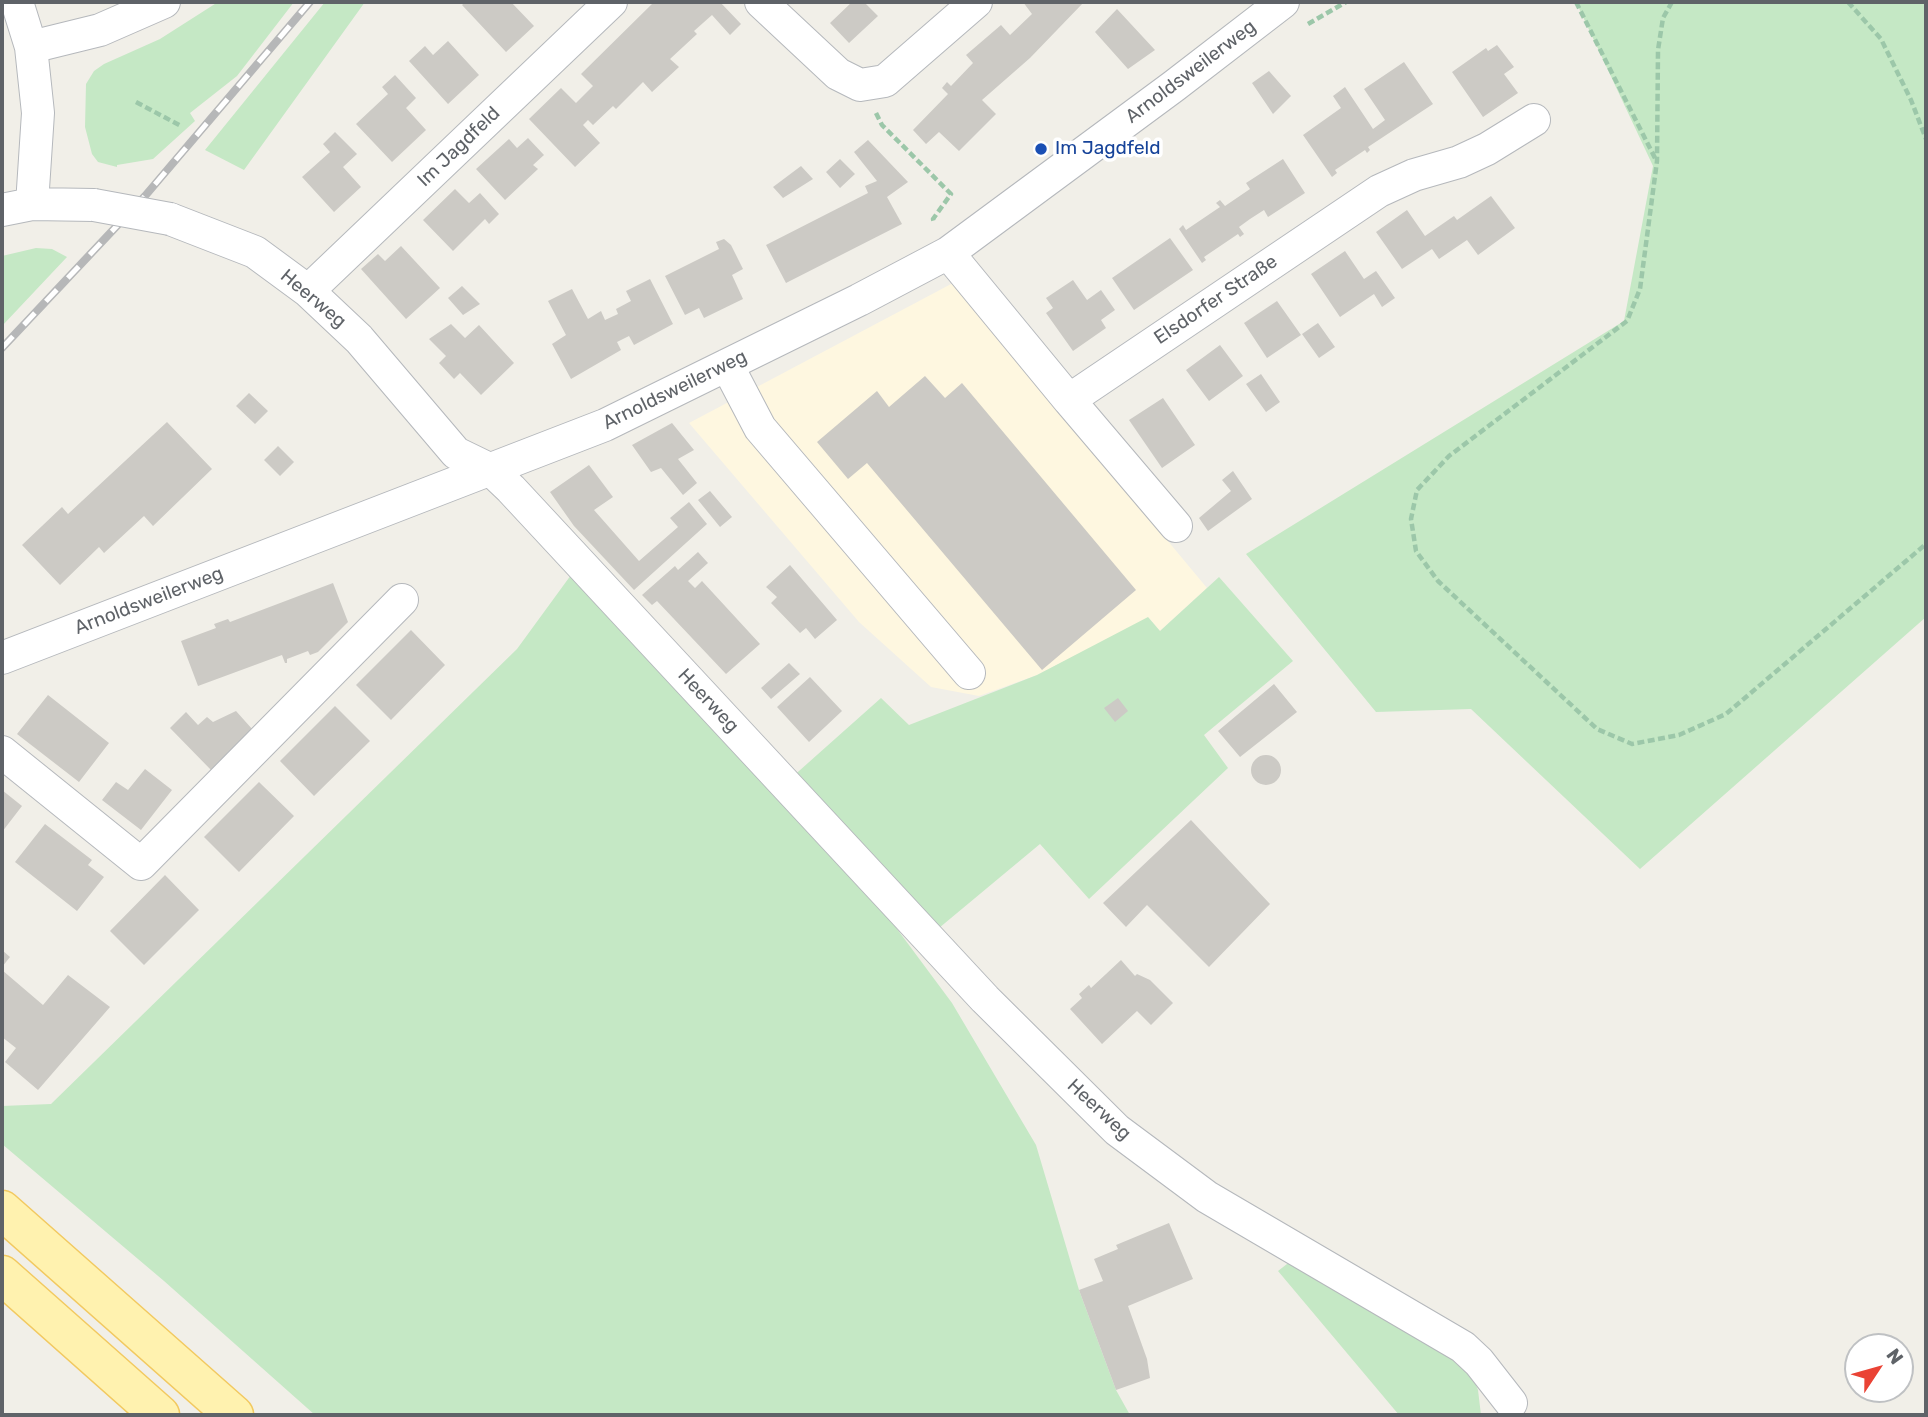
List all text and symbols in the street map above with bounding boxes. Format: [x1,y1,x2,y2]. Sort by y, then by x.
street label: Arnoldsweilerweg [1121,16,1261,128]
street label: Im Jagdfeld [413,102,505,192]
place label: Im Jagdfeld [1055,138,1161,160]
marker: Im Jagdfeld [1033,141,1049,157]
street label: Elsdorfer Straße [1150,250,1282,350]
street label: Heerweg [275,265,351,333]
street label: Arnoldsweilerweg [599,345,751,435]
street label: Arnoldsweilerweg [71,562,227,640]
street label: Heerweg [673,664,743,738]
street label: Heerweg [1062,1075,1136,1145]
north arrow [1844,1333,1914,1403]
text: N [1881,1344,1908,1369]

